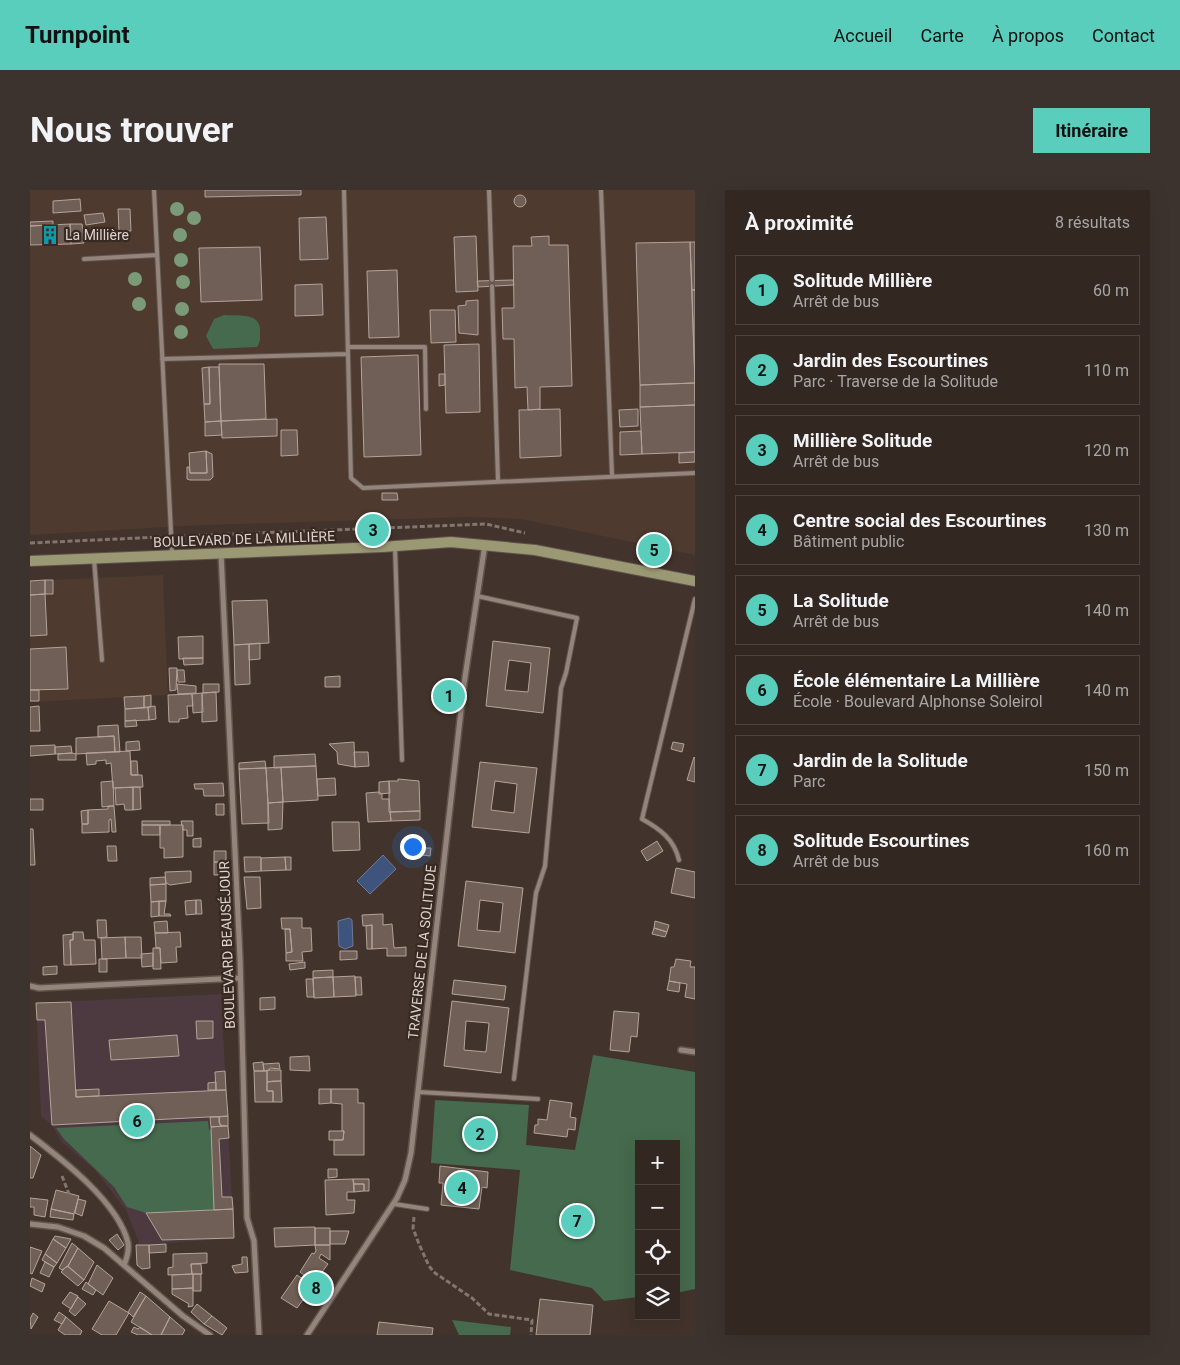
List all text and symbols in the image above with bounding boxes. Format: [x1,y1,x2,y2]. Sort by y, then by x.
text: Turnpoint [25,21,130,49]
text: Accueil [834,25,892,46]
text: Carte [920,25,964,46]
text: À propos [992,25,1064,46]
text: Contact [1092,25,1155,46]
button: Itinéraire [1033,108,1150,153]
text: Nous trouver [30,110,233,151]
text: À proximité [745,211,854,235]
text: 8 résultats [1055,213,1130,232]
building icon: La Millière [39,224,61,246]
place label: La Millière [65,227,129,243]
text: Solitude Millière [793,269,932,292]
text: 1 [757,281,767,300]
text: 60 m [1093,281,1129,300]
text: Arrêt de bus [793,292,879,311]
text: Jardin des Escourtines [793,349,988,372]
text: 2 [757,361,767,380]
text: 110 m [1084,361,1129,380]
text: Parc · Traverse de la Solitude [793,372,998,391]
text: Millière Solitude [793,429,932,452]
text: 3 [757,441,767,460]
text: 120 m [1084,441,1129,460]
text: Arrêt de bus [793,452,879,471]
text: Centre social des Escourtines [793,509,1047,532]
pin: 3 [357,511,389,549]
text: 4 [757,521,767,540]
text: 130 m [1084,521,1129,540]
street label: BOULEVARD DE LA MILLIÈRE [153,527,335,550]
pin: 5 [638,531,670,569]
text: Bâtiment public [793,532,904,551]
text: La Solitude [793,589,889,612]
text: 5 [757,601,767,620]
text: 140 m [1084,601,1129,620]
text: Arrêt de bus [793,612,879,631]
text: École élémentaire La Millière [793,669,1040,692]
pin: 1 [433,677,465,715]
text: 6 [757,681,767,700]
text: 140 m [1084,681,1129,700]
text: École · Boulevard Alphonse Soleirol [793,692,1043,711]
text: Jardin de la Solitude [793,749,968,772]
text: 7 [757,761,767,780]
text: 150 m [1084,761,1129,780]
text: Parc [793,772,825,791]
text: Solitude Escourtines [793,829,970,852]
your location [400,834,426,860]
text: 8 [757,841,767,860]
text: 160 m [1084,841,1129,860]
text: Arrêt de bus [793,852,879,871]
street label: BOULEVARD BEAUSÉJOUR [215,860,238,1029]
street label: TRAVERSE DE LA SOLITUDE [405,864,439,1040]
pin: 6 [121,1102,153,1140]
pin: 2 [464,1115,496,1153]
map controls [635,1140,680,1320]
button: + [635,1140,680,1185]
pin: 4 [446,1169,478,1207]
button: − [635,1185,680,1230]
pin: 7 [561,1202,593,1240]
button: locate [635,1230,680,1275]
pin: 8 [300,1269,332,1307]
button: layers [635,1275,680,1320]

